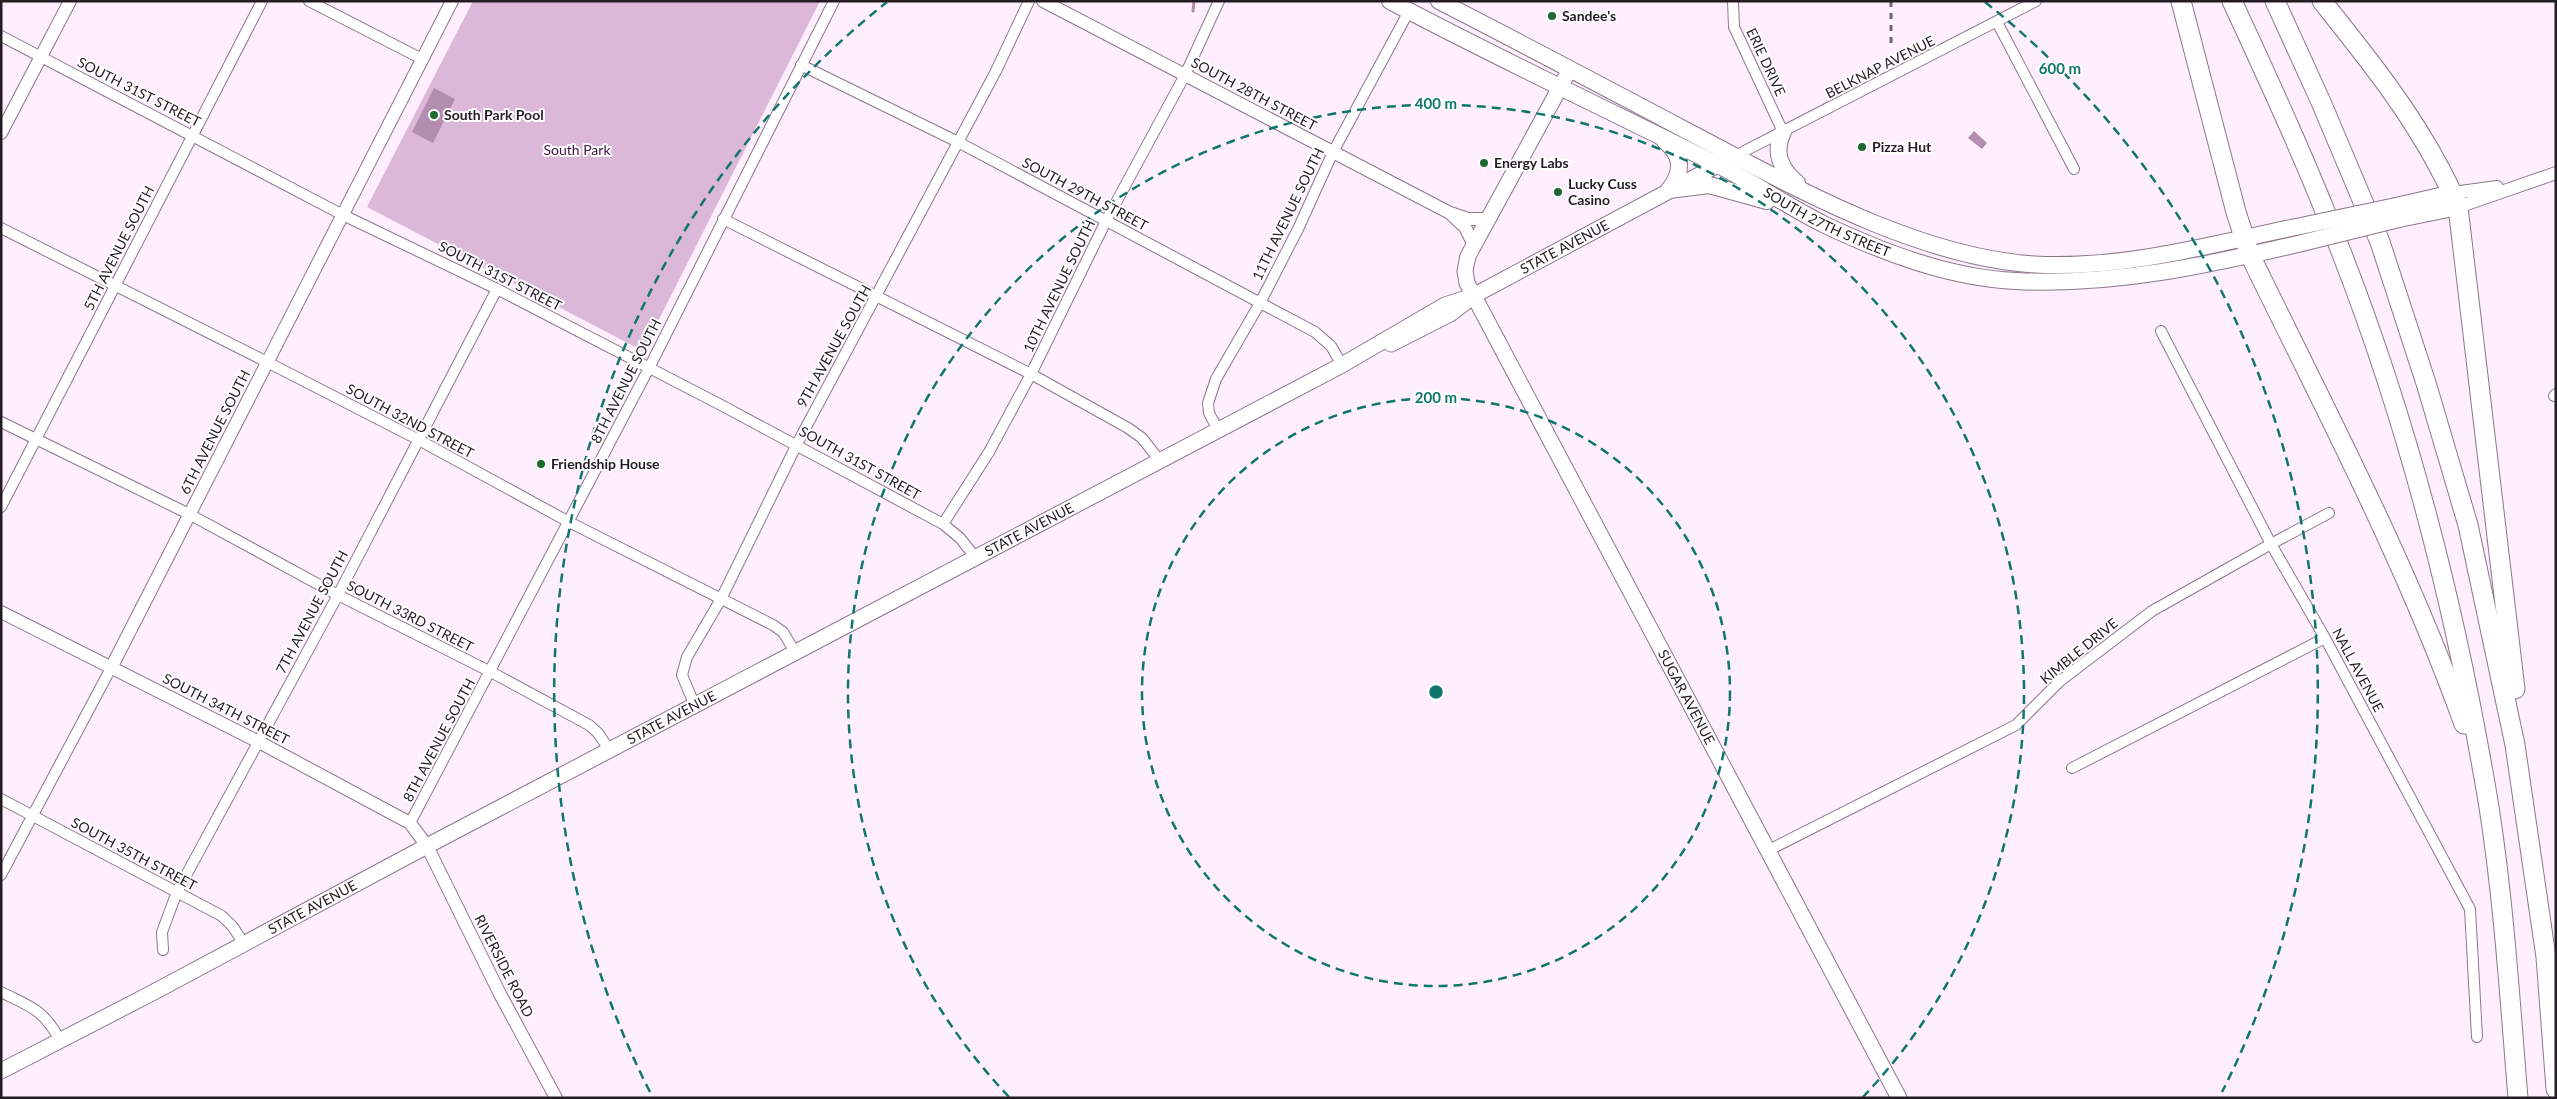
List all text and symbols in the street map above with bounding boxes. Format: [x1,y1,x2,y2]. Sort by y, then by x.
place label: Sandee's [1562,7,1616,24]
marker: Sandee's [1546,10,1558,22]
street label: ERIE DRIVE [1743,25,1790,99]
street label: BELKNAP AVENUE [1822,32,1937,101]
street label: SOUTH 31ST STREET [75,53,204,130]
street label: SOUTH 28TH STREET [1189,53,1320,134]
text: 600 m [2039,59,2081,77]
text: 400 m [1415,94,1457,112]
place label: South Park Pool [444,106,544,123]
marker: South Park Pool [428,109,440,121]
place label: Pizza Hut [1872,138,1932,155]
park label: South Park [543,141,611,158]
marker: Pizza Hut [1856,141,1868,153]
street label: 11TH AVENUE SOUTH [1248,145,1327,283]
street label: SOUTH 29TH STREET [1020,153,1151,234]
place label: Energy Labs [1494,154,1569,171]
marker: Energy Labs [1478,157,1490,169]
place label: Lucky Cuss Casino [1568,175,1637,208]
street label: 5TH AVENUE SOUTH [80,183,157,313]
street label: SOUTH 27TH STREET [1761,183,1894,260]
marker: Lucky Cuss Casino [1552,186,1564,198]
street label: STATE AVENUE [1517,216,1612,277]
street label: 10TH AVENUE SOUTH [1019,217,1098,355]
street label: SOUTH 31ST STREET [436,237,565,314]
street label: 9TH AVENUE SOUTH [793,282,874,410]
street label: 8TH AVENUE SOUTH [587,316,664,446]
street label: 6TH AVENUE SOUTH [176,367,253,497]
street label: SOUTH 32ND STREET [344,380,478,462]
text: 200 m [1415,388,1457,406]
street label: SOUTH 31ST STREET [797,422,924,503]
place label: Friendship House [551,455,660,472]
marker: Friendship House [535,458,547,470]
street label: STATE AVENUE [981,499,1076,559]
street label: 7TH AVENUE SOUTH [272,547,351,676]
street label: SOUTH 33RD STREET [344,576,477,655]
street label: KIMBLE DRIVE [2036,614,2121,687]
street label: NALL AVENUE [2329,625,2388,715]
street label: SUGAR AVENUE [1655,646,1719,747]
street label: SOUTH 34TH STREET [160,669,293,748]
street label: 8TH AVENUE SOUTH [399,675,478,804]
centre of rings [1427,683,1445,701]
street label: STATE AVENUE [624,687,719,747]
street label: SOUTH 35TH STREET [69,813,200,894]
street label: STATE AVENUE [265,876,360,937]
street label: RIVERSIDE ROAD [471,912,538,1020]

